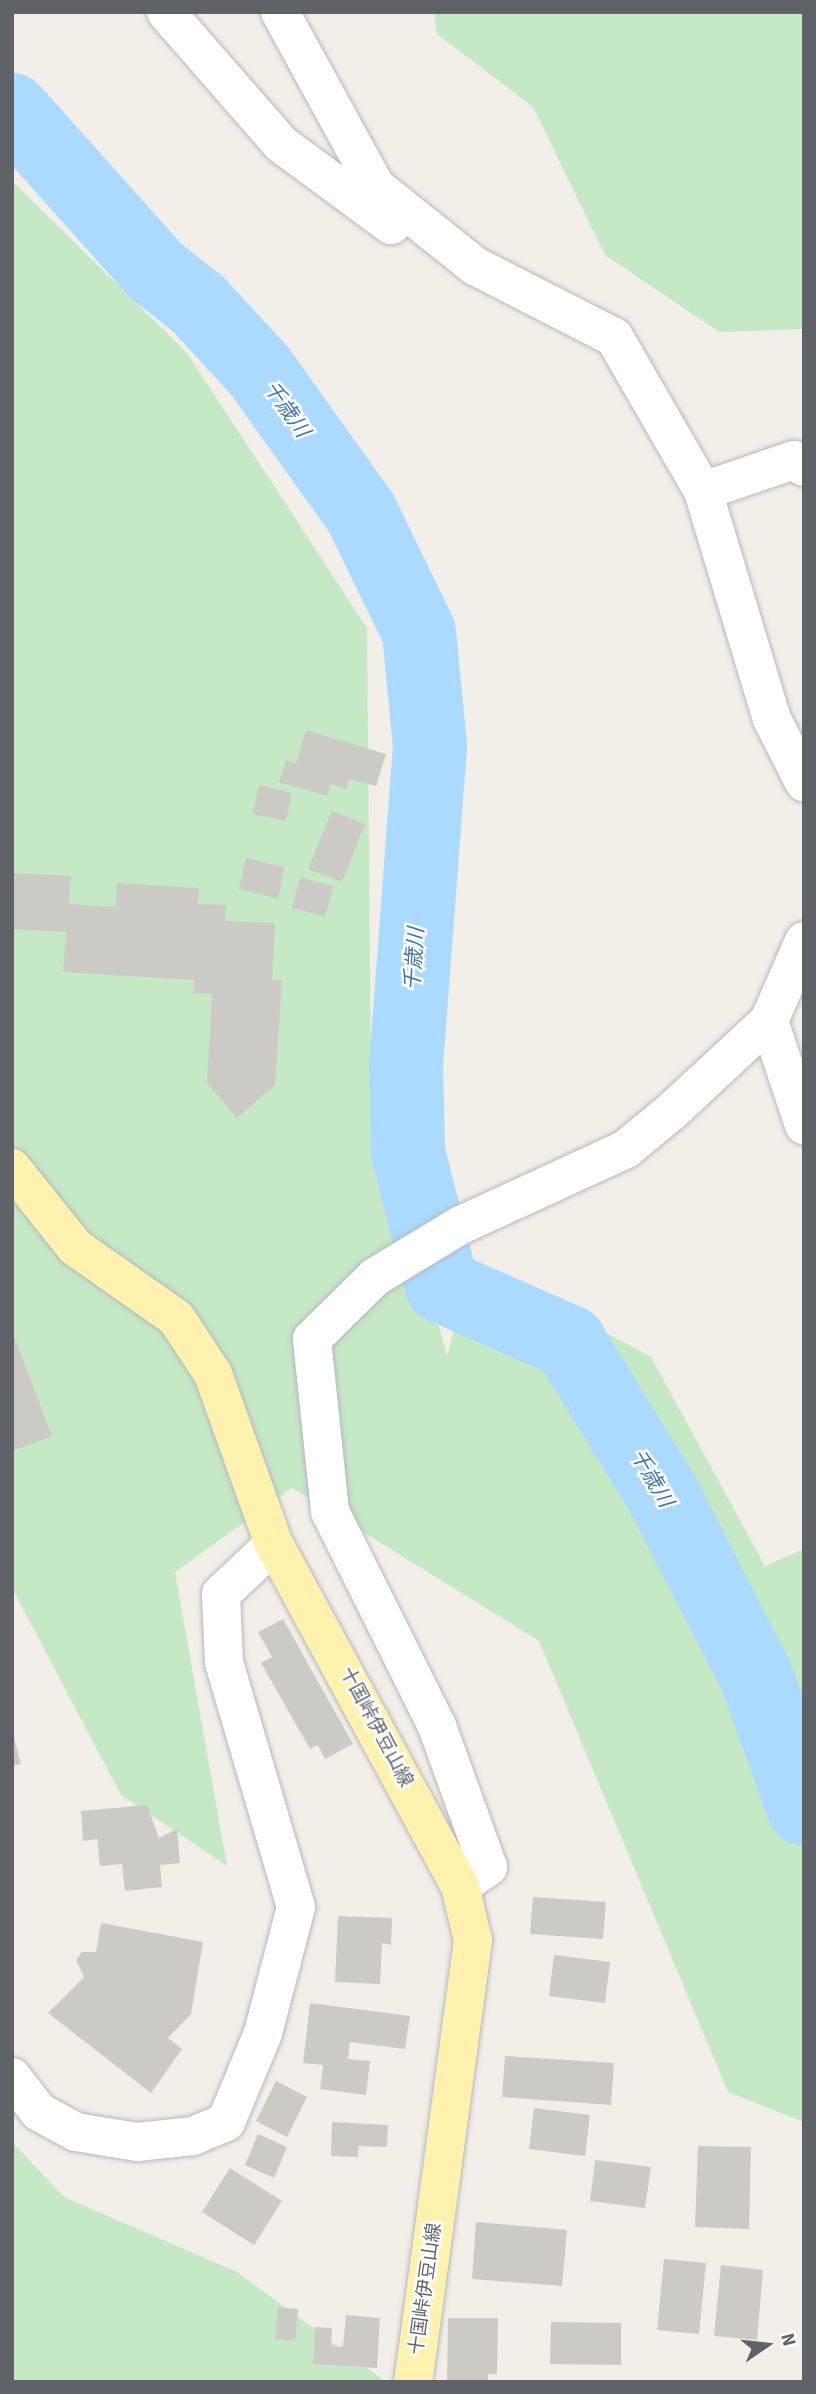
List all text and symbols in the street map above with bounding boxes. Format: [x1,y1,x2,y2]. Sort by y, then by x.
water label: 千歳川 [259,376,315,442]
water label: 千歳川 [399,927,429,991]
water label: 千歳川 [625,1444,679,1512]
street label: 十国峠伊豆山線 [335,1663,417,1791]
street label: 十国峠伊豆山線 [405,2222,447,2356]
north arrow [732,2310,802,2380]
text: N [773,2330,802,2349]

